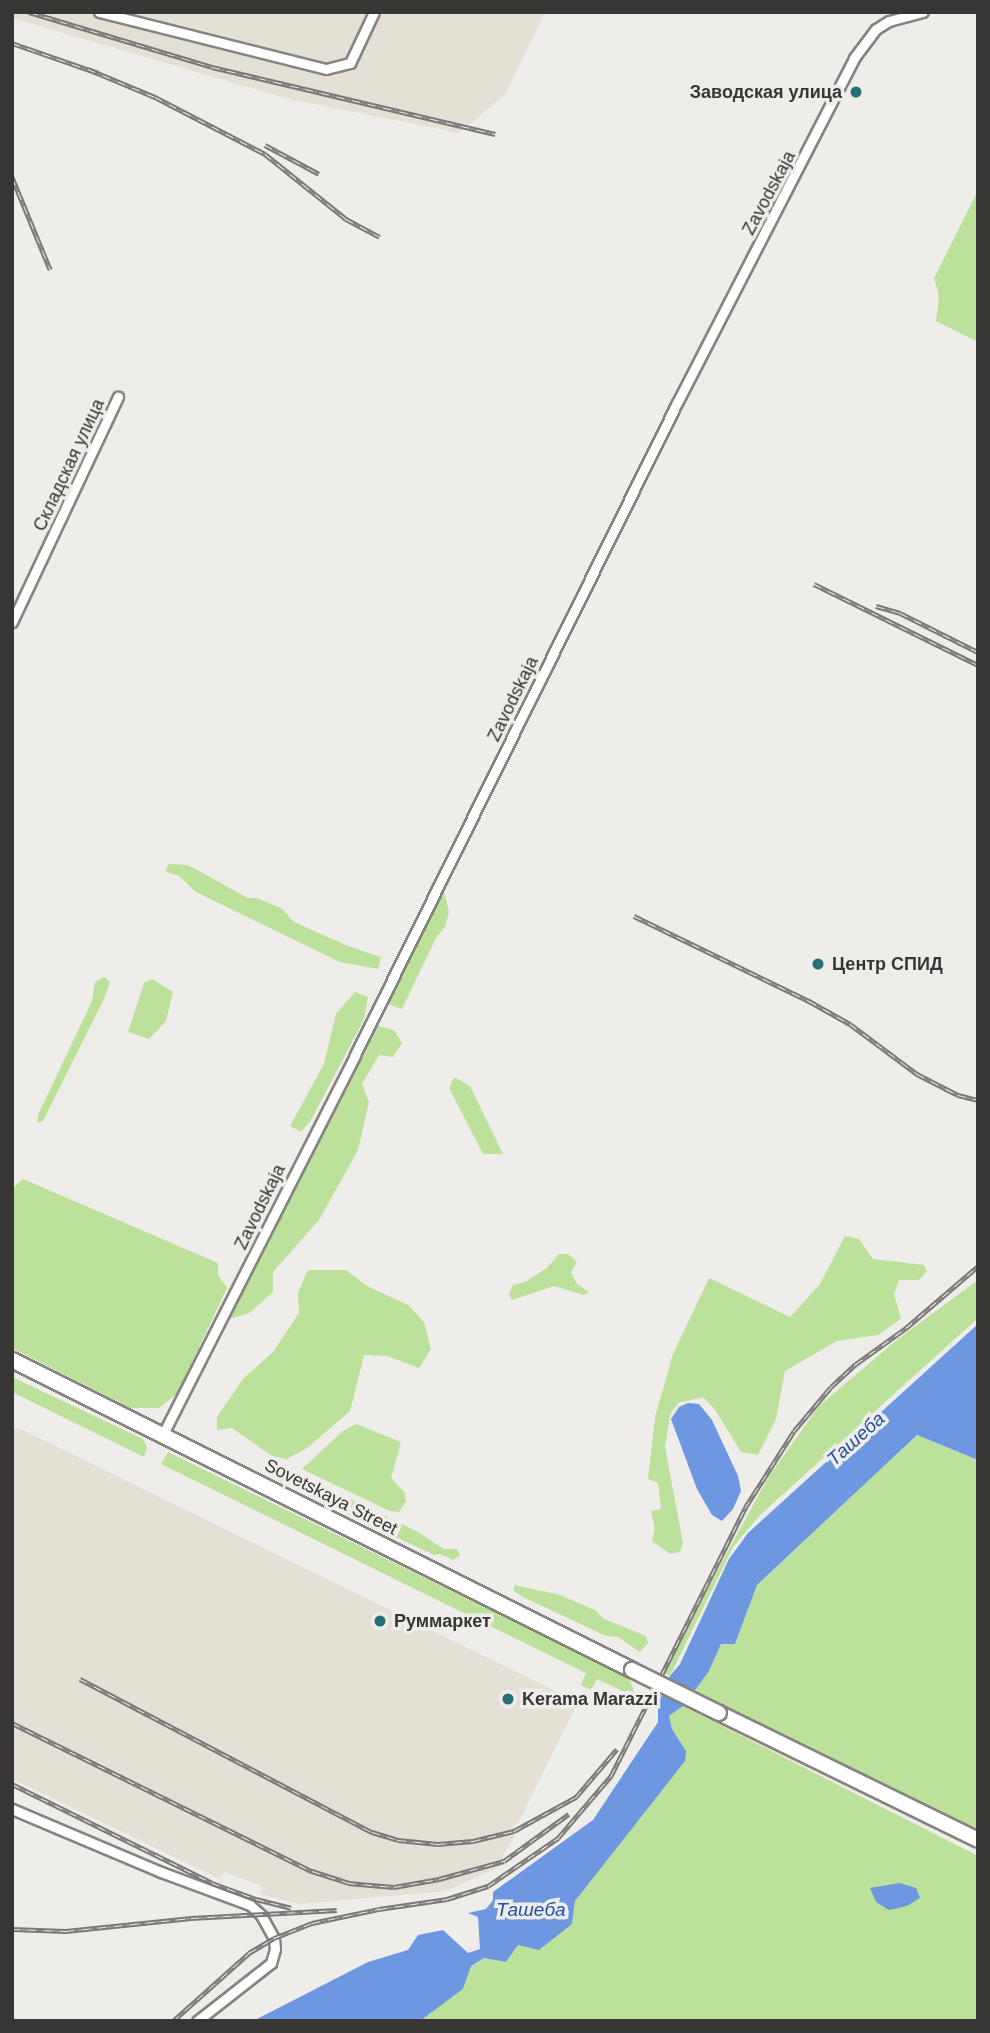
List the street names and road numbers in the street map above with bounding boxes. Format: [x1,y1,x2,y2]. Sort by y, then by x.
street label: Zavodskaja [738,147,800,239]
street label: Складская улица [29,395,109,535]
street label: Zavodskaja [483,653,543,745]
street label: Zavodskaja [230,1161,290,1253]
street label: Sovetskaya Street [261,1454,401,1540]

